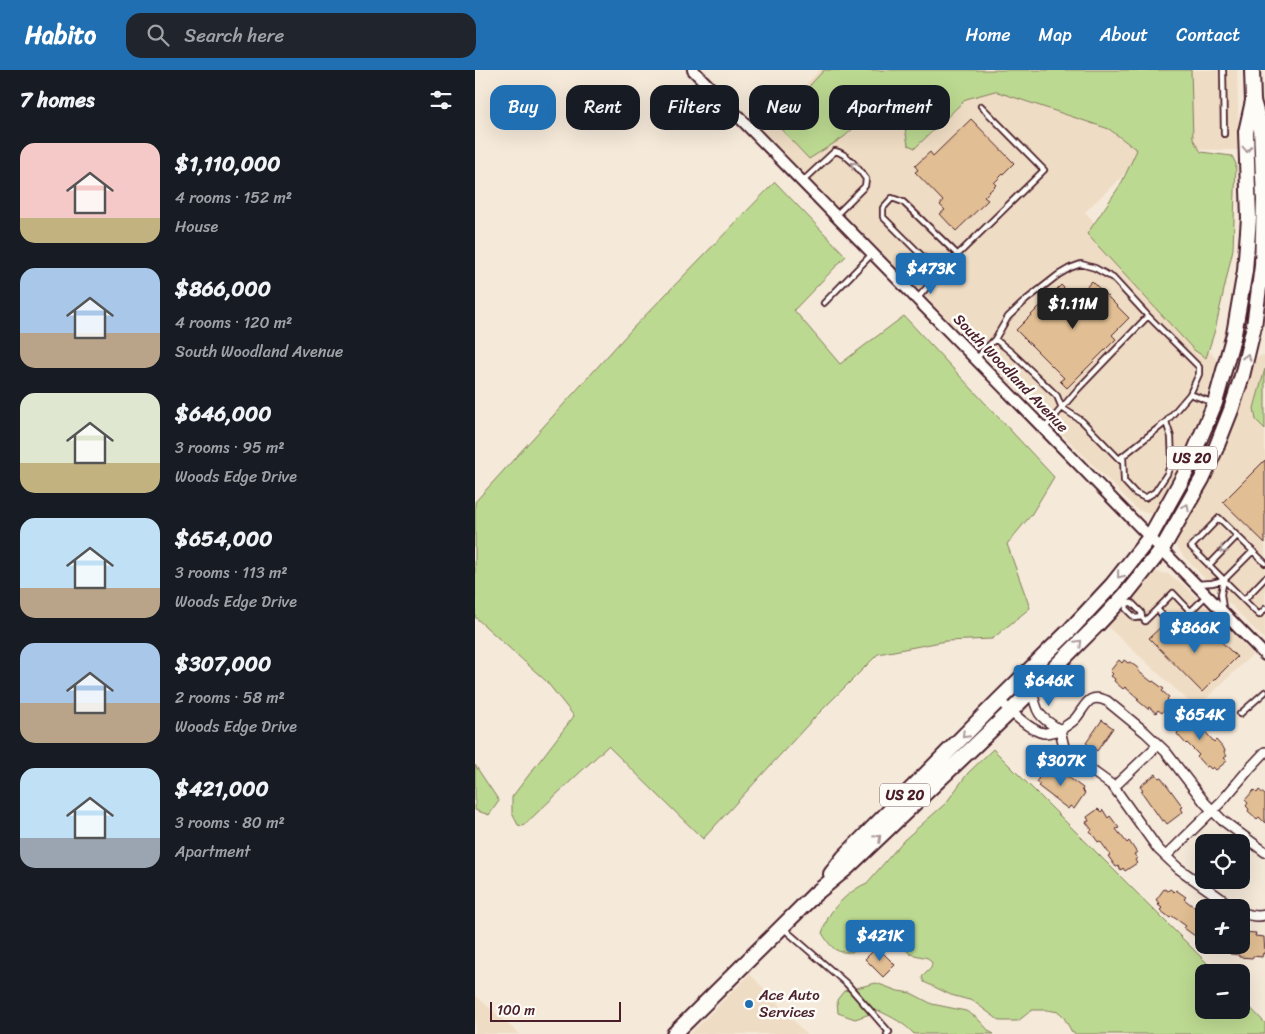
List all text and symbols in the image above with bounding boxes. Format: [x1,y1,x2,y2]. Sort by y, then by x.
search box [126,13,476,58]
text: Habito [25,14,96,56]
text: Search here [184,19,284,52]
text: Home [966,19,1011,51]
text: Map [1039,19,1072,51]
text: About [1100,19,1148,51]
text: Contact [1176,19,1240,51]
icon: search [144,21,172,49]
text: 7 homes [20,81,95,119]
chip: Buy [490,85,556,130]
chip: Rent [566,85,640,130]
chip: Filters [650,85,739,130]
chip: New [749,85,819,130]
chip: Apartment [829,85,950,130]
icon: filters [427,86,455,114]
text: $1,110,000 [175,145,281,183]
one-way arrow [1242,146,1252,153]
one-way arrow [851,162,860,171]
icon: home [60,163,120,223]
text: 4 rooms · 152 m² [175,183,292,212]
text: House [175,212,218,241]
pin: $473K [896,252,966,295]
text: $473K [907,254,955,283]
text: $866,000 [175,270,271,308]
icon: home [60,288,120,348]
pin: $1.11M [1032,288,1114,330]
text: $1.11M [1048,289,1098,318]
street label: South Woodland Avenue [947,307,1075,439]
text: 4 rooms · 120 m² [175,308,292,337]
text: South Woodland Avenue [175,337,343,366]
one-way arrow [1241,352,1252,361]
text: $646,000 [175,395,272,433]
icon: home [60,413,120,473]
text: 3 rooms · 95 m² [175,433,285,462]
road number: US 20 [1167,446,1217,469]
text: Woods Edge Drive [175,462,297,491]
one-way arrow [1180,503,1190,512]
text: $654,000 [175,520,272,558]
icon: home [60,538,120,598]
one-way arrow [1220,544,1229,553]
text: 3 rooms · 113 m² [175,558,287,587]
one-way arrow [1116,570,1125,579]
text: Woods Edge Drive [175,587,297,616]
pin: $866K [1160,612,1230,654]
text: $866K [1171,613,1219,642]
one-way arrow [1073,640,1082,649]
text: $307,000 [175,645,271,683]
icon: home [60,663,120,723]
pin: $646K [1014,664,1084,707]
text: $646K [1025,666,1073,695]
text: 2 rooms · 58 m² [175,683,285,712]
pin: $654K [1165,698,1235,741]
text: $654K [1175,700,1225,729]
text: Woods Edge Drive [175,712,297,741]
one-way arrow [962,729,971,738]
pin: $307K [1026,744,1096,787]
text: $307K [1037,746,1085,775]
text: $421,000 [175,770,269,808]
road number: US 20 [880,784,930,806]
icon: home [60,788,120,848]
text: 3 rooms · 80 m² [175,808,285,837]
map controls [1195,834,1250,1019]
button: locate [1195,834,1250,889]
one-way arrow [872,835,881,844]
text: Apartment [175,837,251,866]
button: + [1195,899,1250,954]
pin: $421K [845,920,915,962]
text: $421K [857,921,903,950]
button: − [1195,964,1250,1019]
place label: Ace Auto Services [758,982,820,1025]
text: 100 m [497,998,535,1023]
marker: Ace Auto Services [743,998,755,1010]
scale bar [490,999,621,1022]

